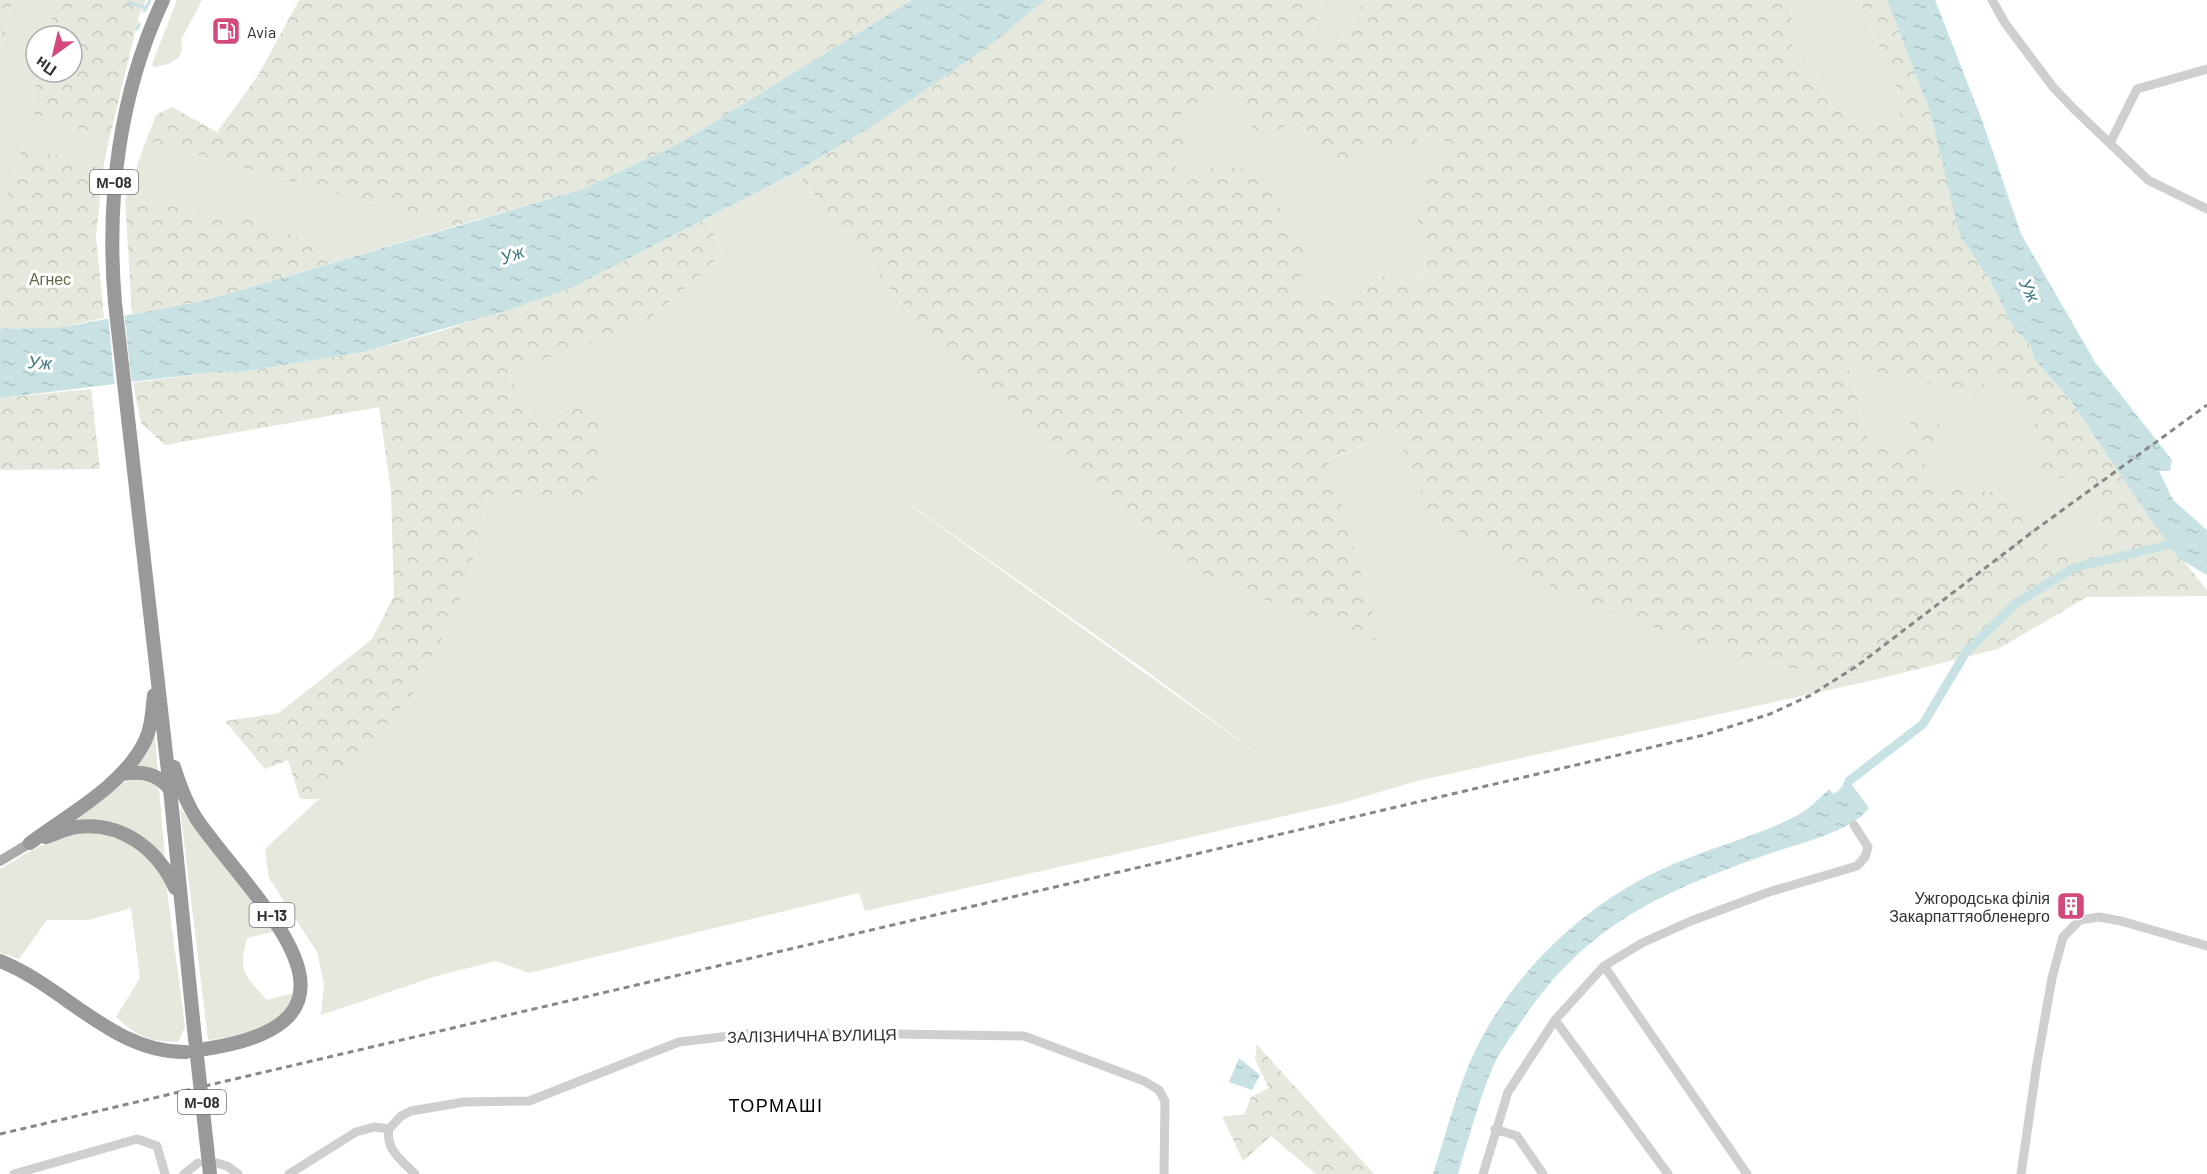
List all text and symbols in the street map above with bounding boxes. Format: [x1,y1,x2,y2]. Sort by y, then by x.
fuel station icon: Avia [210,15,242,47]
place label: Avia [247,22,276,41]
north arrow [24,24,84,84]
text: Пн [31,53,59,81]
road number: М-08 [90,170,138,194]
water label: Уж [496,239,528,269]
park label: Агнес [29,269,71,288]
water label: Уж [2014,274,2046,307]
water label: Уж [27,350,54,374]
place label: Ужгородська філія Закарпаттяобленерго [1889,888,2050,925]
building icon: Ужгородська філія Закарпаттяобленерго [2055,890,2087,922]
road number: Н-13 [250,903,294,927]
street label: ЗАЛІЗНИЧНА ВУЛИЦЯ [727,1024,897,1046]
road number: М-08 [178,1090,226,1114]
district label: ТОРМАШІ [729,1094,824,1116]

